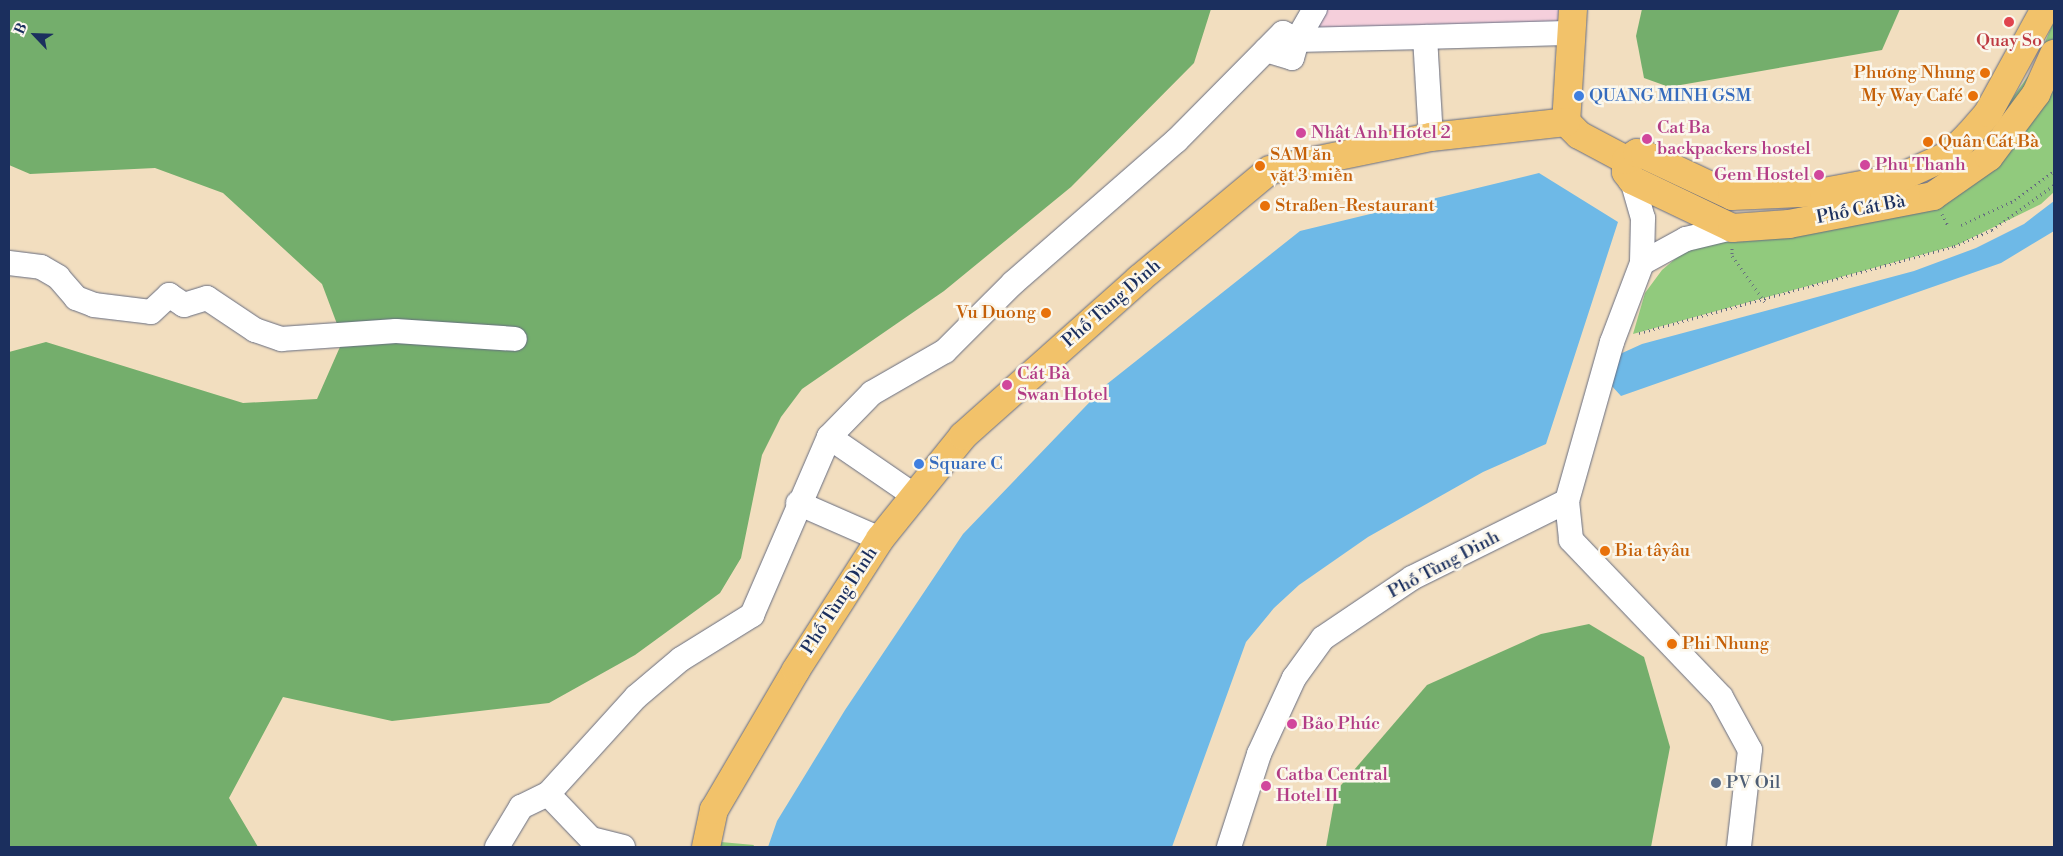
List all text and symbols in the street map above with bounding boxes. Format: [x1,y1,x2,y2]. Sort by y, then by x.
north arrow [10,10,60,60]
marker: Quay So [2003,16,2015,28]
text: B [11,20,32,37]
place label: Quay So [1976,30,2042,52]
place label: Phương Nhung [1853,62,1975,84]
marker: Phương Nhung [1979,67,1991,79]
place label: QUANG MINH GSM [1589,85,1751,107]
place label: My Way Café [1861,85,1963,107]
marker: QUANG MINH GSM [1573,90,1585,102]
marker: My Way Café [1967,90,1979,102]
place label: Cat Ba backpackers hostel [1657,118,1811,160]
place label: Nhật Anh Hotel 2 [1311,122,1451,144]
marker: Nhật Anh Hotel 2 [1295,127,1307,139]
place label: Quân Cát Bà [1938,131,2039,153]
marker: Cat Ba backpackers hostel [1641,133,1653,145]
marker: Quân Cát Bà [1922,136,1934,148]
place label: SAM ăn vặt 3 miền [1270,145,1353,188]
place label: Phu Thanh [1875,154,1966,176]
marker: Phu Thanh [1859,159,1871,171]
marker: SAM ăn vặt 3 miền [1254,160,1266,172]
place label: Gem Hostel [1714,164,1809,186]
marker: Gem Hostel [1813,169,1825,181]
street label: Phố Cát Bà [1815,191,1907,229]
place label: Straßen-Restaurant [1275,195,1435,217]
marker: Straßen-Restaurant [1259,200,1271,212]
street label: Phố Tùng Dinh [1058,255,1166,353]
place label: Vu Duong [956,302,1036,324]
marker: Vu Duong [1040,307,1052,319]
place label: Cát Bà Swan Hotel [1017,364,1108,406]
marker: Cát Bà Swan Hotel [1001,379,1013,391]
place label: Square C [929,453,1003,475]
marker: Square C [913,458,925,470]
street label: Phố Tùng Dinh [1384,526,1504,604]
place label: Bia tâyâu [1615,540,1690,562]
street label: Phố Tùng Dinh [797,543,883,659]
marker: Bia tâyâu [1599,545,1611,557]
place label: Phi Nhung [1682,633,1769,655]
marker: Phi Nhung [1666,638,1678,650]
place label: Bảo Phúc [1302,713,1380,735]
marker: Bảo Phúc [1286,718,1298,730]
place label: Catba Central Hotel II [1276,765,1388,808]
place label: PV Oil [1726,772,1780,794]
marker: PV Oil [1710,777,1722,789]
marker: Catba Central Hotel II [1260,780,1272,792]

